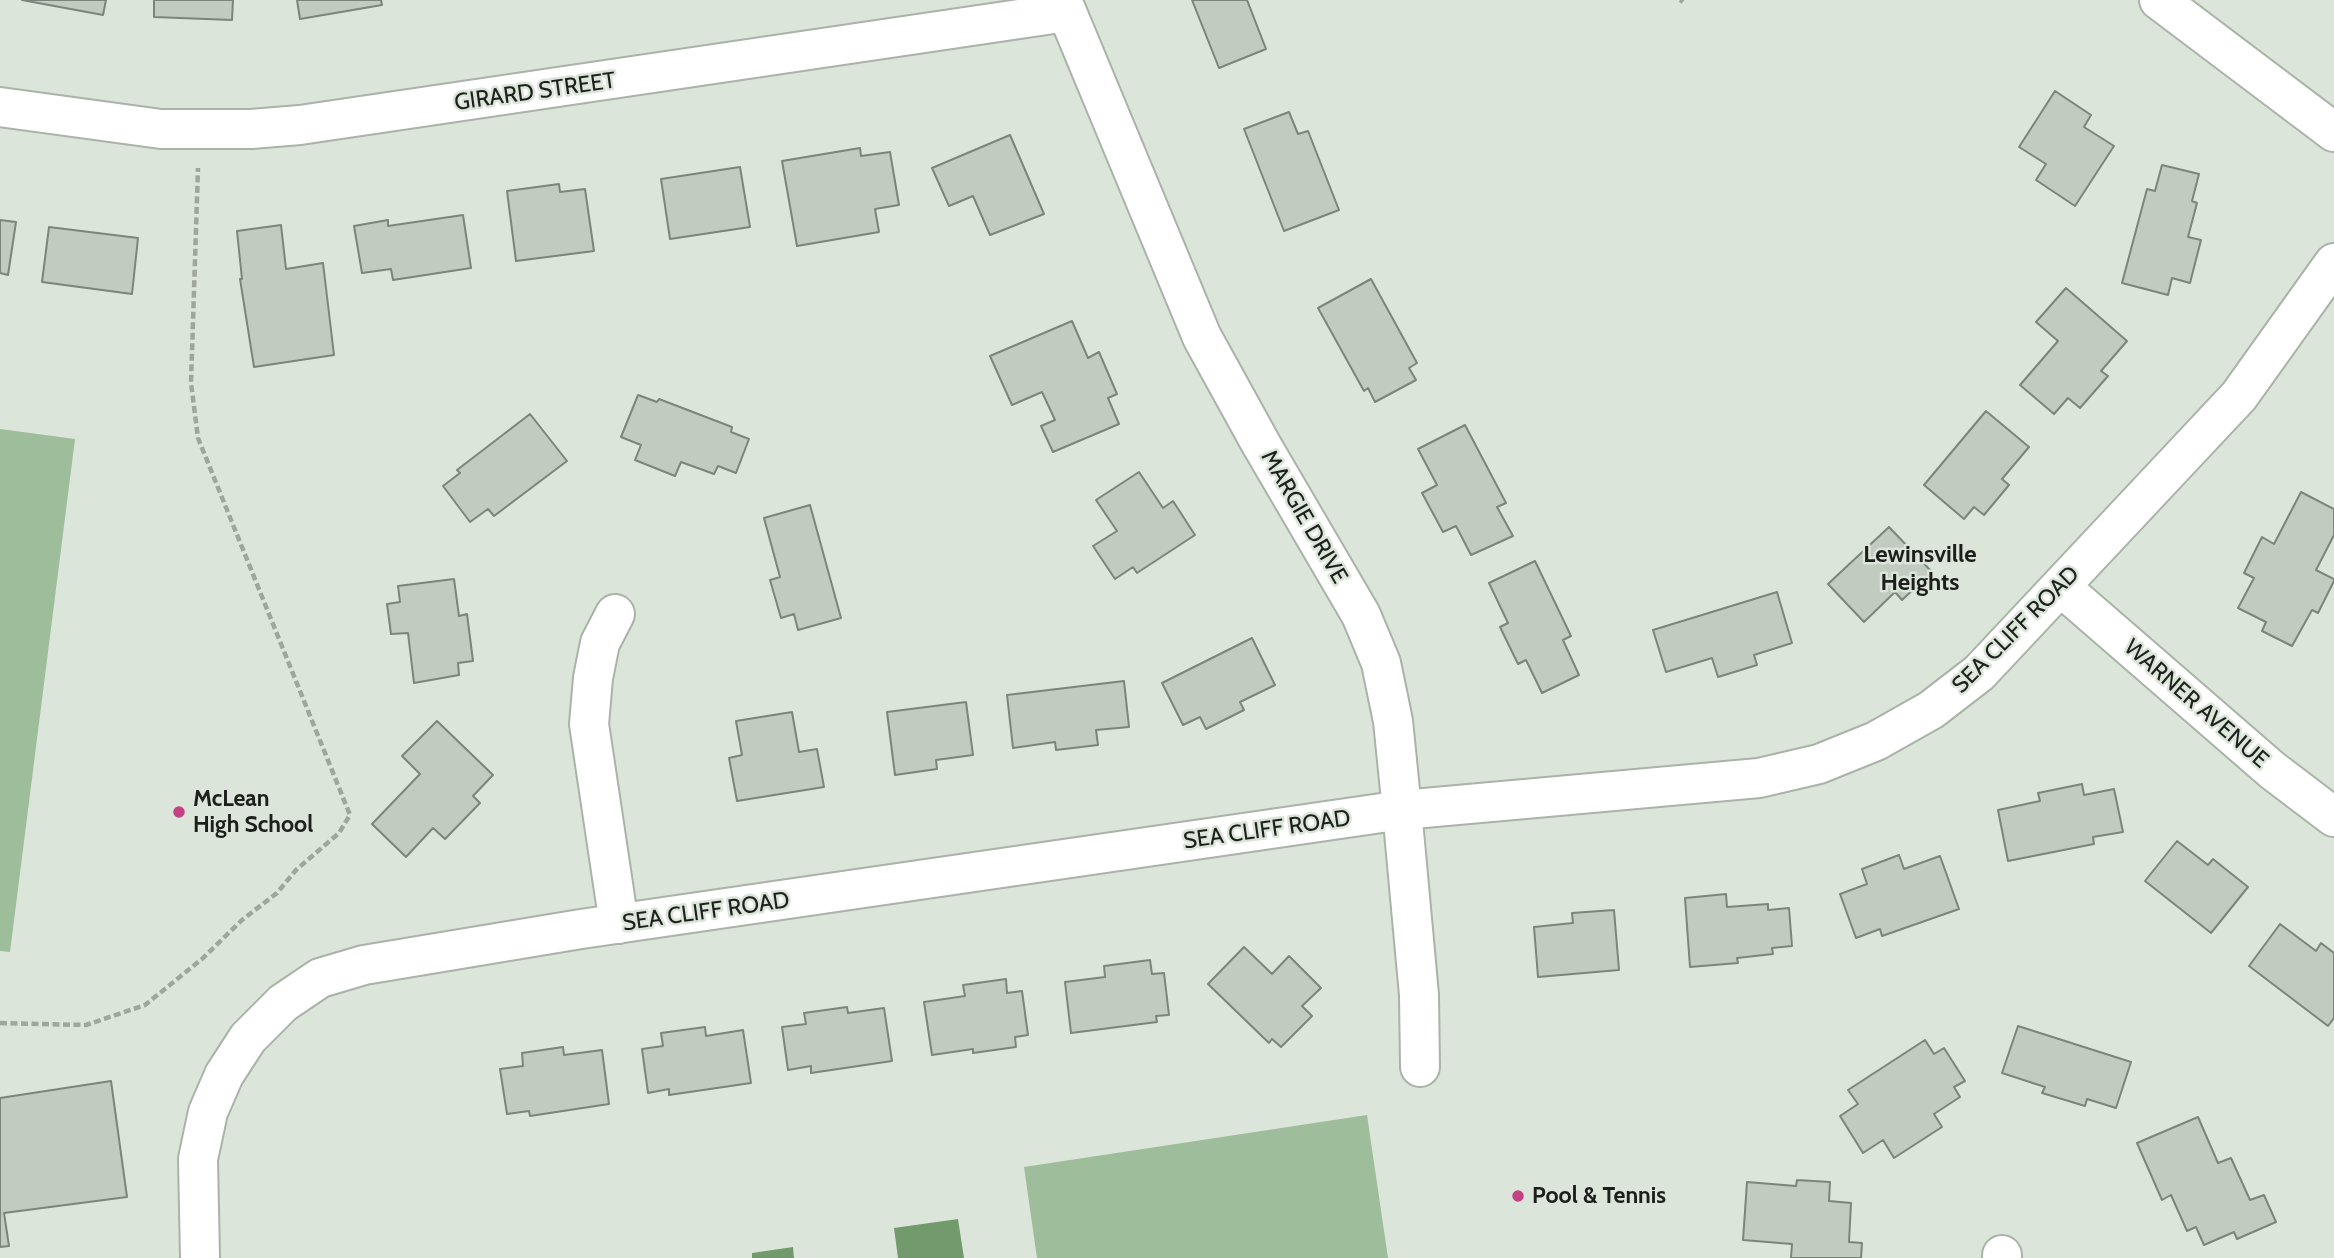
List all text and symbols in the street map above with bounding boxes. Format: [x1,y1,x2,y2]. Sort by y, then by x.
street label: GIRARD STREET [453,67,617,117]
street label: MARGIE DRIVE [1255,446,1353,588]
district label: Lewinsville Heights [1863,541,1977,597]
street label: SEA CLIFF ROAD [1947,561,2085,699]
street label: WARNER AVENUE [2118,634,2274,774]
place label: McLean High School [193,785,313,839]
marker: McLean High School [171,804,187,820]
street label: SEA CLIFF ROAD [1182,805,1352,855]
street label: SEA CLIFF ROAD [621,887,791,937]
place label: Pool & Tennis [1532,1182,1666,1210]
marker: Pool & Tennis [1510,1188,1526,1204]

